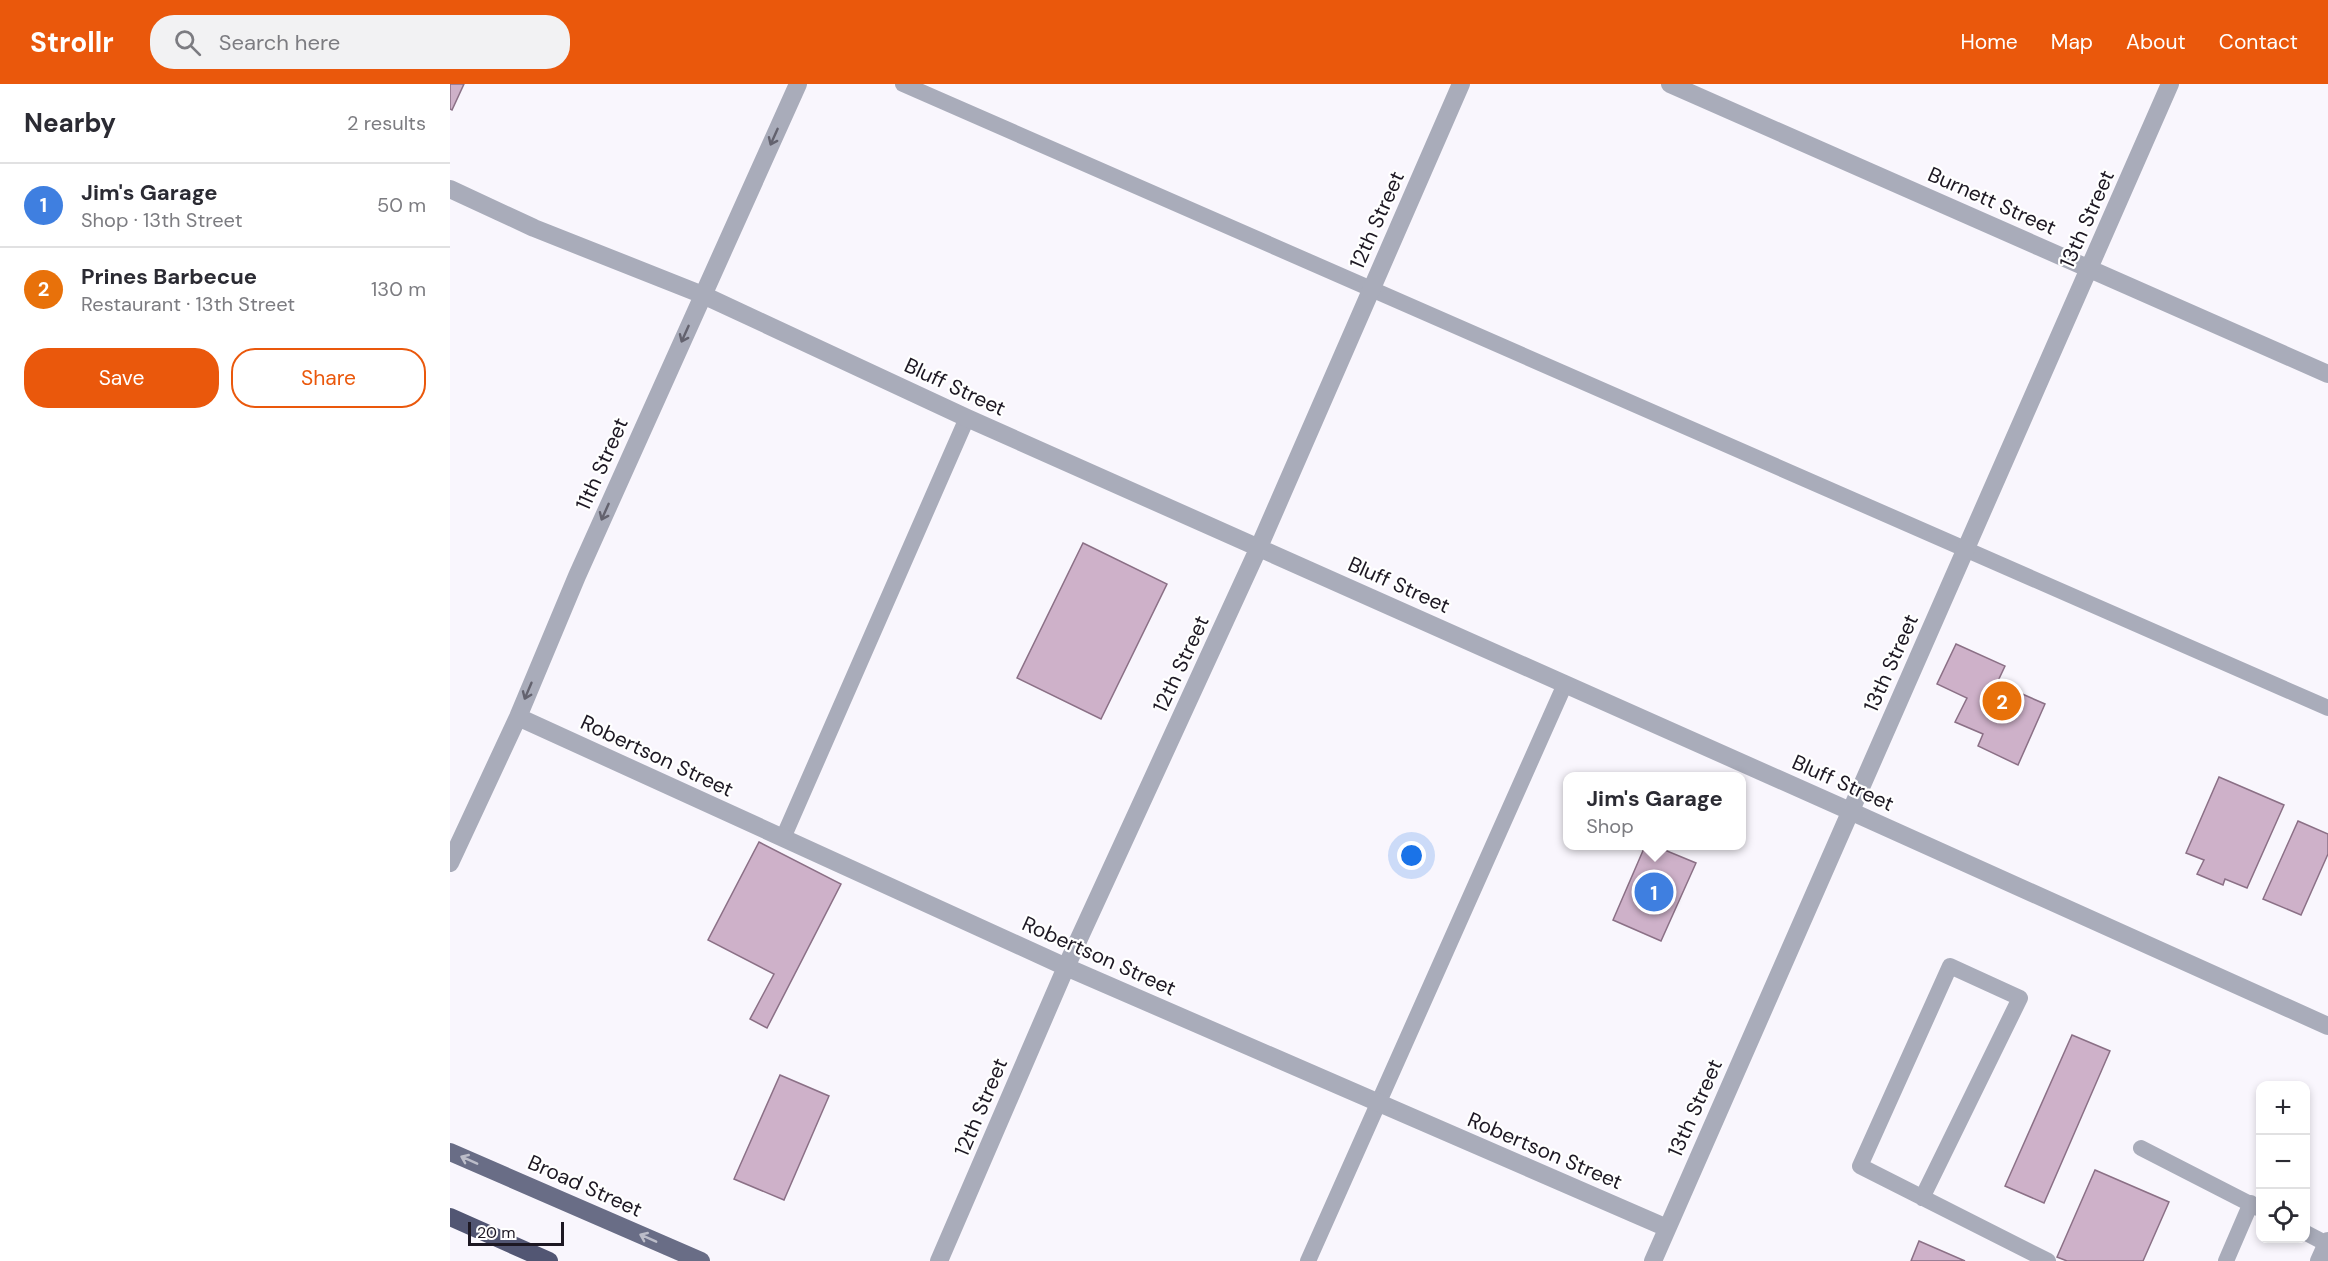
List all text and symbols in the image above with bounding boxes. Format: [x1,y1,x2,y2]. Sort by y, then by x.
search box [150,15,570,69]
text: Strollr [30,24,114,61]
icon: search [171,26,204,59]
text: Search here [219,28,340,57]
text: Home [1960,28,2018,56]
text: Map [2051,28,2093,56]
text: About [2126,28,2186,56]
text: Contact [2219,28,2298,56]
text: Nearby [24,106,116,140]
text: 2 results [347,110,426,136]
one-way arrow [768,128,779,146]
street label: Burnett Street [1923,160,2061,242]
street label: 13th Street [2053,166,2121,272]
street label: 12th Street [1343,167,1411,273]
text: Jim's Garage [81,178,218,207]
text: 1 [40,192,47,218]
text: 50 m [377,192,426,218]
text: Shop · 13th Street [81,207,242,233]
text: Prines Barbecue [81,262,257,291]
text: 2 [38,276,49,302]
text: 130 m [371,276,426,302]
text: Restaurant · 13th Street [81,291,295,317]
one-way arrow [679,325,691,343]
button: Save [24,348,219,408]
button: Share [231,348,426,408]
street label: Bluff Street [900,351,1010,423]
street label: 11th Street [569,413,635,515]
one-way arrow [599,503,611,521]
street label: Bluff Street [1344,550,1454,620]
street label: 13th Street [1857,610,1925,716]
street label: 12th Street [1146,611,1216,717]
pin: 2 [1982,678,2022,724]
one-way arrow [522,682,533,700]
street label: Robertson Street [576,708,738,804]
street label: Bluff Street [1788,748,1898,818]
popup [1563,772,1746,850]
text: Jim's Garage [1586,784,1723,813]
text: Shop [1586,813,1634,839]
your location [1397,841,1426,870]
pin: 1 [1634,870,1674,914]
street label: Robertson Street [1018,910,1180,1002]
street label: 12th Street [948,1054,1014,1160]
street label: 13th Street [1661,1055,1729,1161]
map controls [2256,1081,2310,1243]
button: + [2256,1081,2310,1135]
street label: Robertson Street [1463,1106,1627,1196]
button: − [2256,1135,2310,1189]
street label: Broad Street [523,1148,647,1224]
one-way arrow [460,1154,478,1165]
button: locate [2256,1189,2310,1243]
scale bar [468,1219,564,1246]
text: 20 m [477,1222,516,1243]
one-way arrow [639,1231,657,1243]

